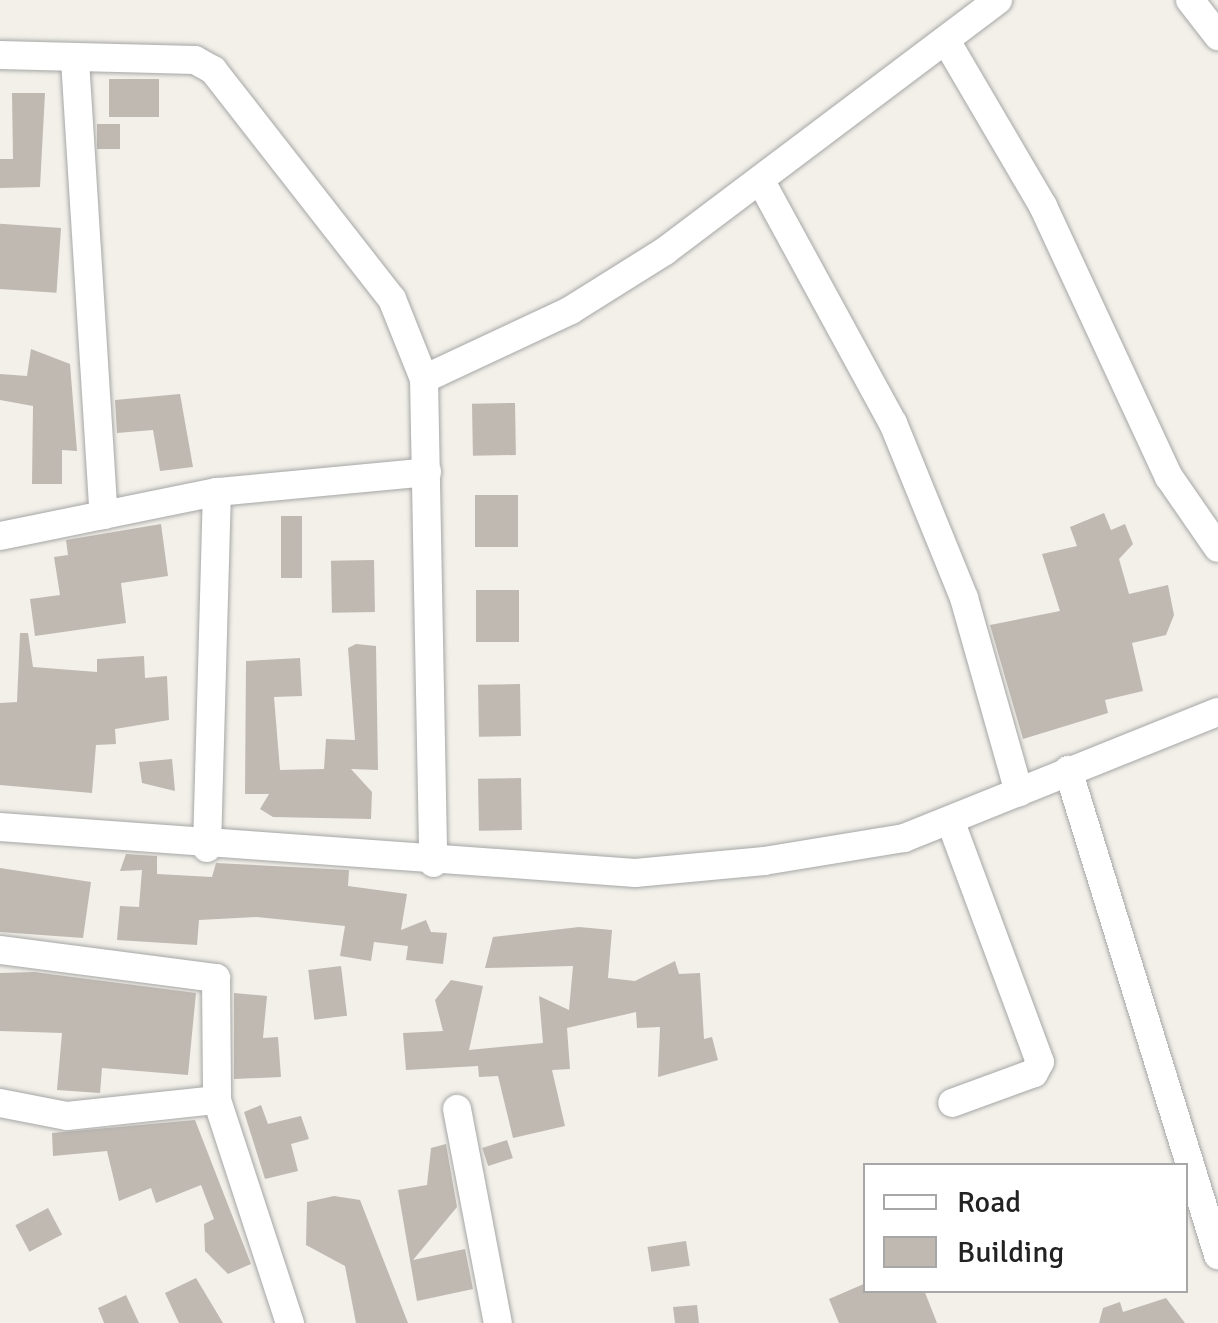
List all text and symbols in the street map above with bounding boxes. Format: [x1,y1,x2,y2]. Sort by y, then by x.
legend [863,1163,1188,1293]
text: Road [957,1184,1021,1221]
text: Building [957,1234,1064,1271]

